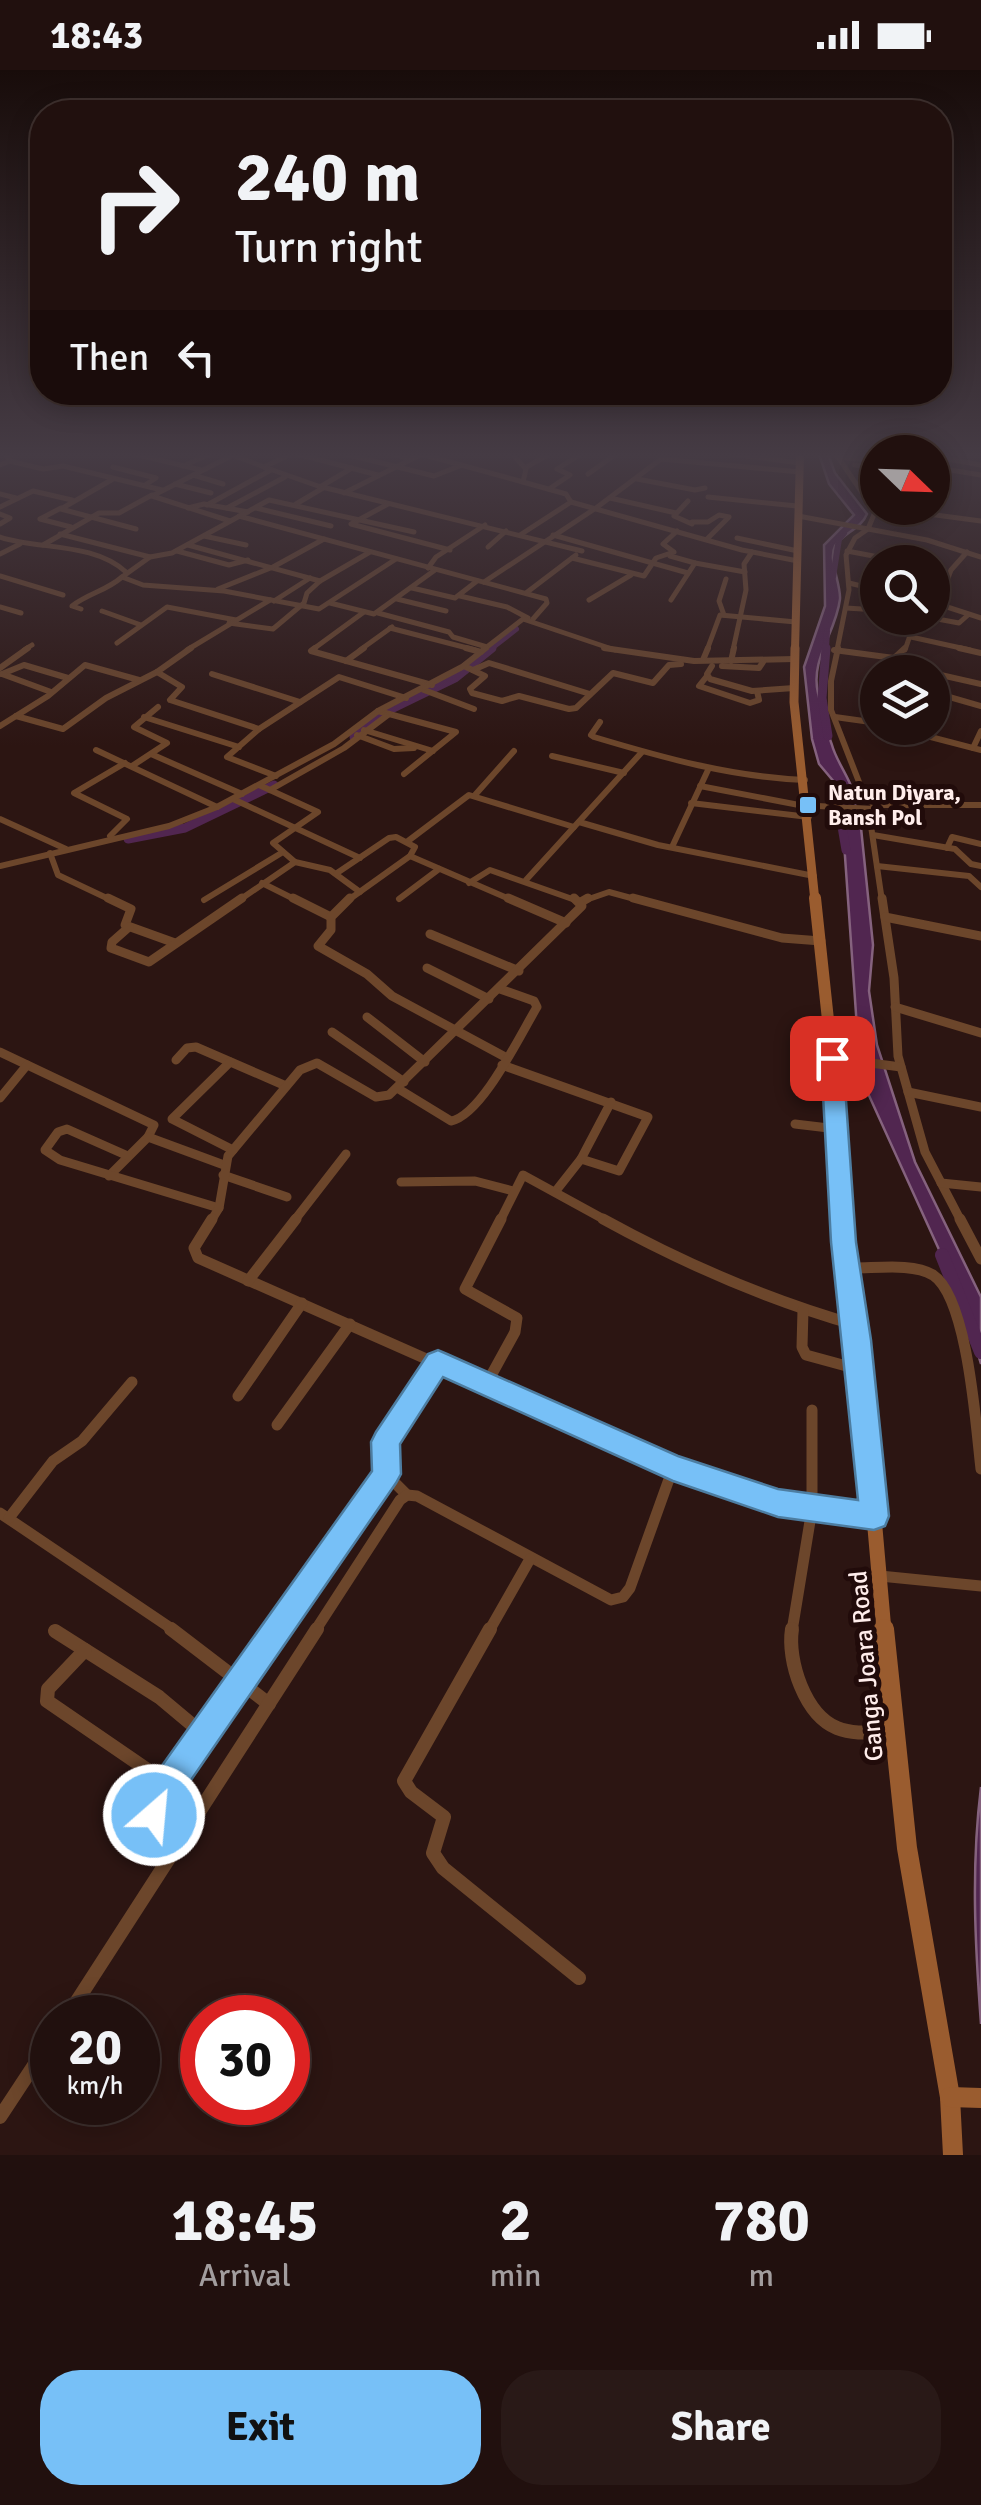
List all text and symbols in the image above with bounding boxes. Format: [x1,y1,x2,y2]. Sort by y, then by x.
text: 18:43 [50,12,143,59]
text: 240 m [235,134,420,220]
icon: right [70,140,200,270]
text: Turn right [235,220,423,275]
icon: left [169,330,224,385]
text: Then [70,334,149,381]
north arrow [860,435,950,525]
map controls [860,435,950,745]
button: search [860,545,950,635]
button: layers [860,655,950,745]
place label: Natun Diyara, Bansh Pol [828,779,961,831]
marker: Natun Diyara, Bansh Pol [797,794,819,816]
pin [790,1016,875,1101]
icon: arrive [805,1031,860,1086]
street label: Ganga Joara Road [842,1569,890,1763]
position arrow [102,1763,206,1867]
speed limit sign: 30 [180,1995,310,2125]
text: 20 [68,2017,122,2079]
text: km/h [67,2070,123,2101]
text: 18:45 [171,2184,319,2258]
text: 2 [499,2184,532,2258]
text: 780 [713,2184,810,2258]
text: Arrival [199,2256,291,2295]
text: min [490,2256,541,2295]
text: m [748,2256,774,2295]
button: Exit [40,2370,481,2485]
button: Share [501,2370,941,2485]

